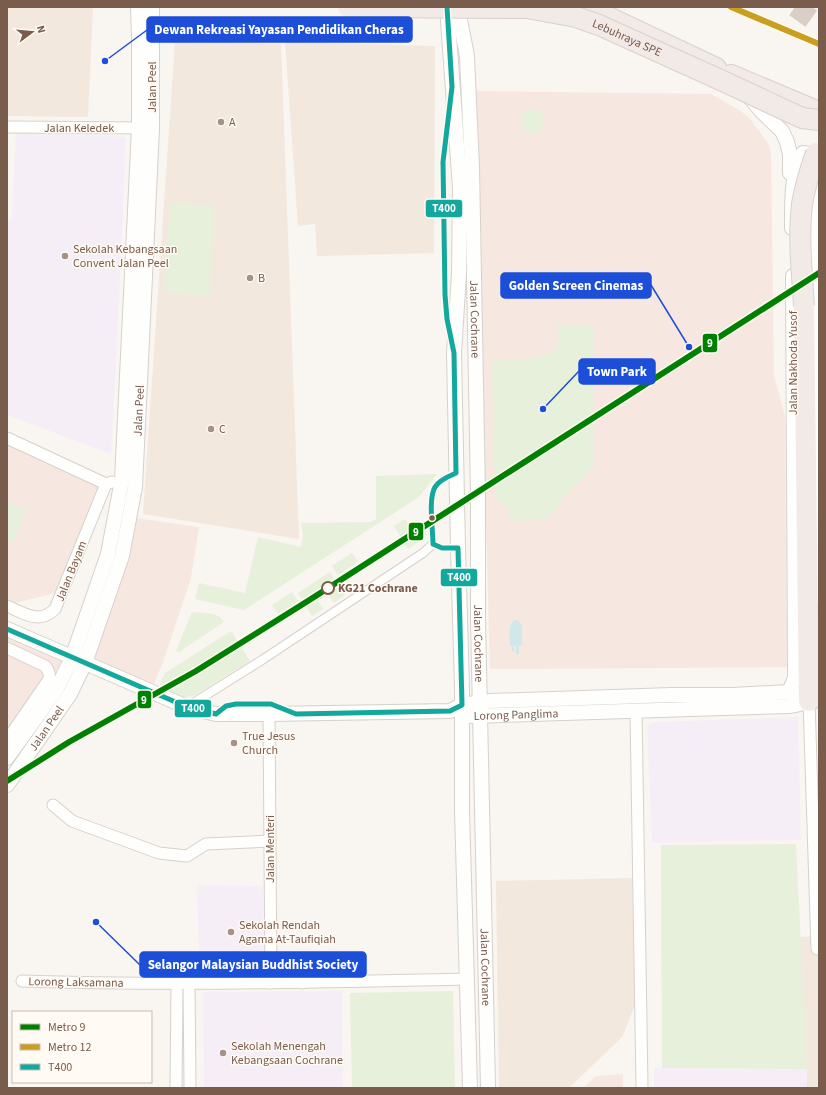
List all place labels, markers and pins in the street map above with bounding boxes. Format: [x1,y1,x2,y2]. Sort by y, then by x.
callout: Dewan Rekreasi Yayasan Pendidikan Cheras [147,17,412,42]
place label: A [229,114,236,131]
marker: A [216,117,226,127]
place label: Sekolah Kebangsaan Convent Jalan Peel [73,241,177,272]
marker: Sekolah Kebangsaan Convent Jalan Peel [60,251,70,261]
place label: B [258,270,265,287]
marker: B [245,273,255,283]
callout: Golden Screen Cinemas [501,273,651,298]
callout: Town Park [579,359,655,384]
place label: C [219,421,226,438]
marker: C [206,424,216,434]
unlabelled marker [427,513,437,523]
place label: KG21 Cochrane [338,580,418,597]
marker: KG21 Cochrane [321,581,335,595]
place label: True Jesus Church [242,728,295,759]
marker: True Jesus Church [229,738,239,748]
place label: Sekolah Rendah Agama At-Taufiqiah [239,917,336,948]
marker: Sekolah Rendah Agama At-Taufiqiah [226,927,236,937]
callout: Selangor Malaysian Buddhist Society [140,952,366,977]
place label: Sekolah Menengah Kebangsaan Cochrane [231,1038,343,1069]
marker: Sekolah Menengah Kebangsaan Cochrane [218,1048,228,1058]

